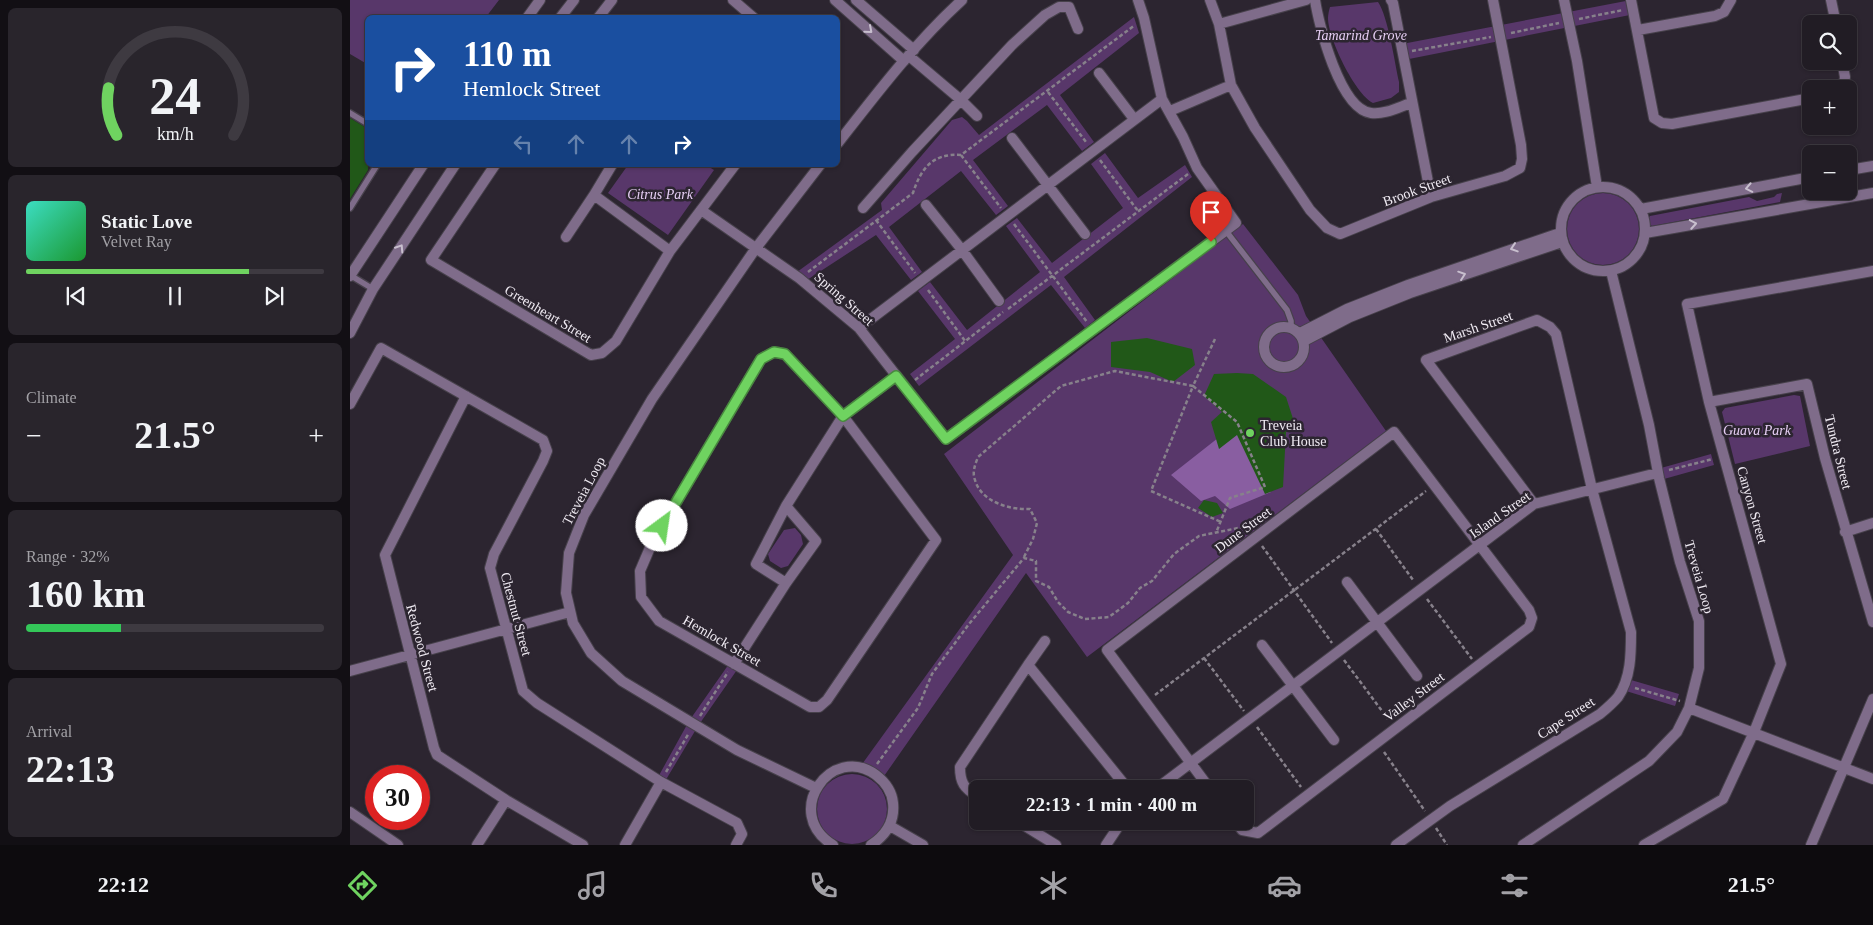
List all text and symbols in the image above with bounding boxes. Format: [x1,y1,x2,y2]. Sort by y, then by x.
map controls [1802,15,1857,200]
button: search [1802,15,1857,70]
one-way arrow [864,25,873,34]
park label: Tamarind Grove [1315,28,1407,43]
icon: right [380,35,445,100]
text: 110 m [463,35,551,74]
text: 24 [149,68,201,125]
text: Hemlock Street [463,76,600,101]
button: + [1802,80,1857,135]
text: km/h [157,124,193,144]
icon: left [509,130,537,158]
icon: ahead [562,130,590,158]
icon: ahead [615,130,643,158]
icon: right [668,130,696,158]
button: − [1802,145,1857,200]
street label: Brook Street [1381,171,1453,209]
one-way arrow [1745,183,1754,193]
park label: Citrus Park [627,187,694,202]
pin [1190,191,1232,242]
icon: arrive [1197,198,1225,226]
text: Static Love [101,211,192,232]
one-way arrow [1689,219,1698,229]
text: Velvet Ray [101,233,172,250]
one-way arrow [1510,242,1518,252]
one-way arrow [394,245,403,254]
street label: Spring Street [811,269,877,329]
one-way arrow [1457,271,1466,281]
icon: previous [62,282,90,310]
icon: pause [161,282,189,310]
icon: next [260,282,288,310]
street label: Greenheart Street [502,282,594,346]
street label: Marsh Street [1442,308,1515,346]
text: Climate [26,389,77,406]
street label: Tundra Street [1822,413,1855,491]
text: 21.5° [134,414,216,456]
place label: Treveia Club House [1260,418,1327,449]
text: − [26,420,42,451]
text: + [308,420,324,451]
park label: Guava Park [1723,423,1792,438]
marker: Treveia Club House [1244,427,1256,439]
street label: Treveia Loop [560,454,608,528]
street label: Canyon Street [1734,465,1770,545]
street label: Island Street [1467,489,1533,541]
position arrow [635,499,687,551]
street label: Dune Street [1212,504,1274,556]
street label: Treveia Loop [1681,539,1717,615]
text: Range · 32% [26,548,110,565]
street label: Chestnut Street [498,571,534,658]
text: 160 km [26,573,145,615]
street label: Redwood Street [403,603,441,693]
street label: Hemlock Street [680,613,764,669]
street label: Valley Street [1381,669,1447,725]
street label: Cape Street [1535,694,1597,742]
text: Arrival [26,723,72,740]
text: 22:13 [26,748,115,790]
speed limit sign: 30 [365,765,430,830]
text: 22:13 · 1 min · 400 m [1026,794,1197,815]
icon: directions [345,868,380,903]
icon: music [575,868,610,903]
icon: phone [806,868,841,903]
icon: climate [1036,868,1071,903]
icon: car [1267,868,1302,903]
icon: filters [1497,868,1532,903]
text: 22:12 [98,872,149,897]
text: 21.5° [1728,872,1775,897]

